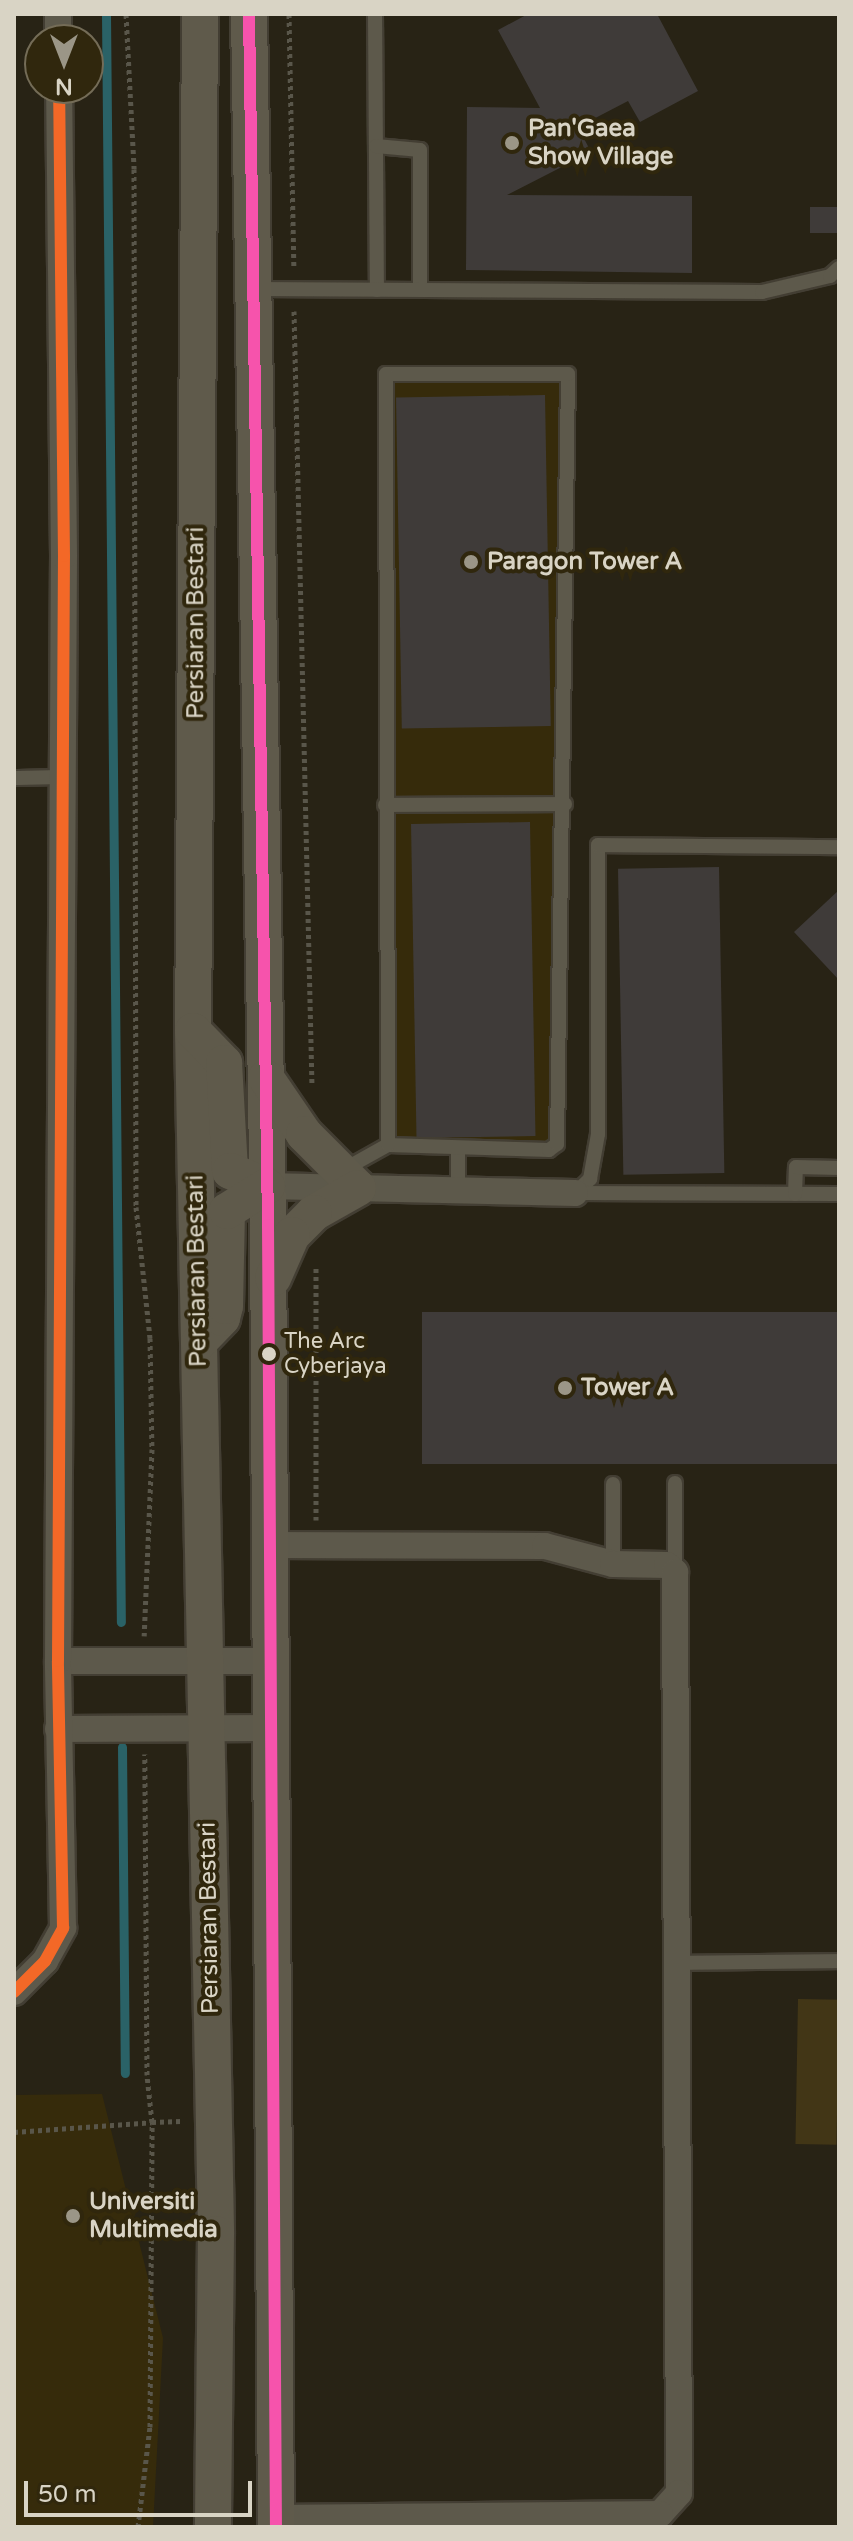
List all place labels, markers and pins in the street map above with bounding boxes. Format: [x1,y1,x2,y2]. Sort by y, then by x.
place label: Pan'Gaea Show Village [528,115,673,171]
marker: Pan'Gaea Show Village [503,134,521,152]
place label: Paragon Tower A [487,548,683,576]
marker: Paragon Tower A [462,553,480,571]
place label: The Arc Cyberjaya [284,1328,387,1380]
marker: The Arc Cyberjaya [261,1346,277,1362]
place label: Tower A [581,1374,674,1402]
marker: Tower A [556,1379,574,1397]
place label: Universiti Multimedia [89,2188,218,2244]
marker: Universiti Multimedia [64,2207,82,2225]

